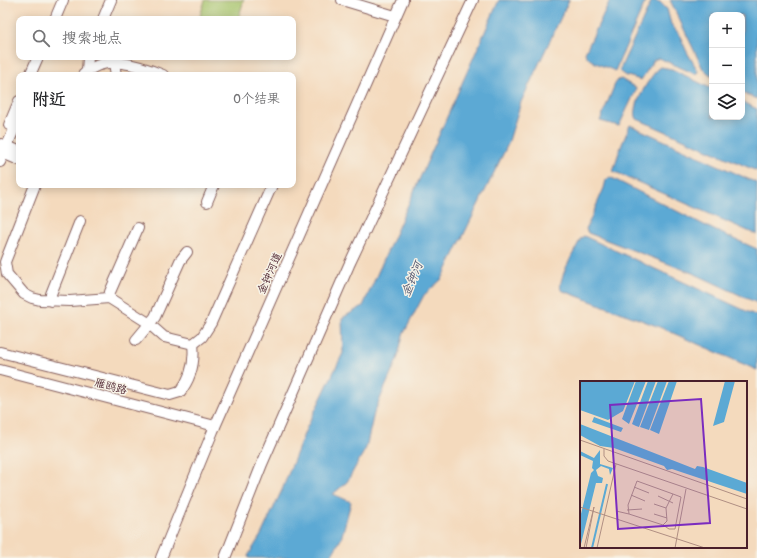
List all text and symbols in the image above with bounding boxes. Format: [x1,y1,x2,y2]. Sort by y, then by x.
map controls [709,12,745,120]
button: + [709,12,745,48]
search box [16,16,296,60]
icon: search [30,27,52,49]
text: 搜索地点 [62,29,122,48]
button: − [709,48,745,84]
button: layers [709,84,745,120]
text: 附近 [32,90,66,110]
text: 0个结果 [233,91,280,107]
street label: 金钟河道 [255,250,284,296]
water label: 金钟河 [399,258,427,299]
street label: 雁鸥路 [93,376,128,397]
inset map [580,381,747,548]

